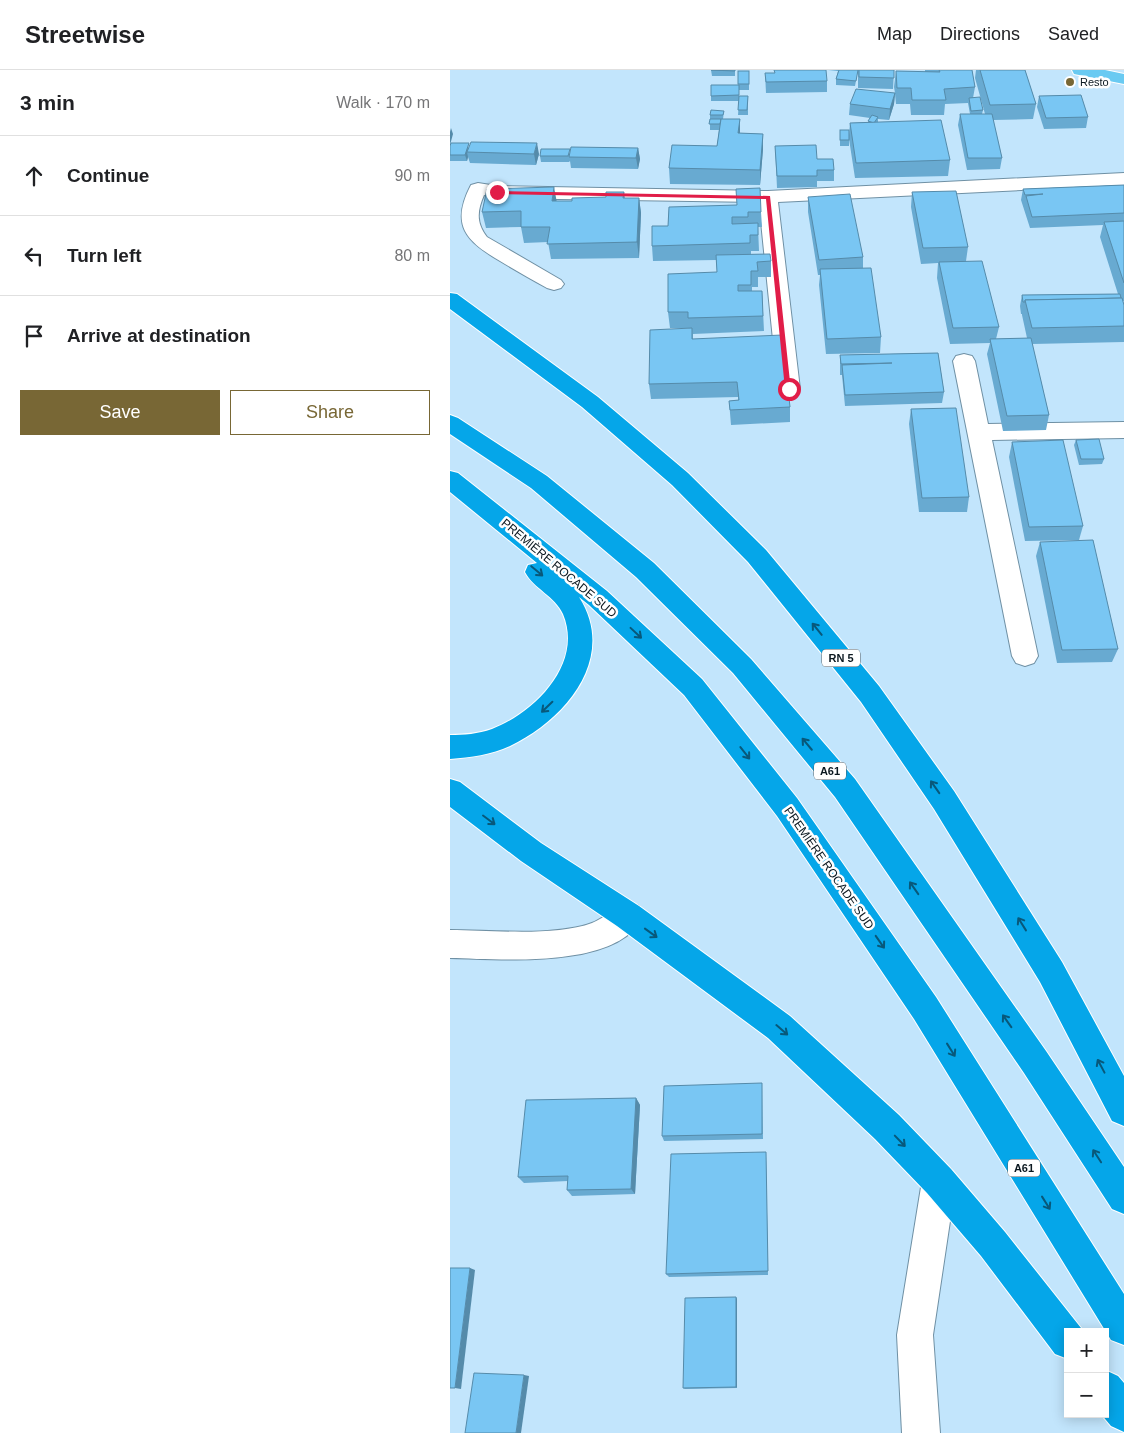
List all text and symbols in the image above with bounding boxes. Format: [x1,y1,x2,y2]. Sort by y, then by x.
text: Streetwise [25,21,145,48]
text: Map [877,24,912,44]
text: Directions [940,24,1020,44]
text: Saved [1048,24,1099,44]
marker: Resto [1064,76,1076,88]
place label: Resto [1080,76,1109,88]
text: 3 min [20,91,75,114]
text: Walk · 170 m [336,94,430,111]
icon: ahead [20,162,48,190]
text: Continue [67,165,149,186]
text: 90 m [394,167,430,184]
route end [486,181,509,204]
icon: left [20,242,48,270]
text: Turn left [67,245,142,266]
text: 80 m [394,247,430,264]
icon: arrive [20,322,48,350]
text: Arrive at destination [67,325,251,346]
route start [778,378,801,401]
button: Save [20,390,220,435]
button: Share [230,390,430,435]
street label: PREMIÈRE ROCADE SUD [499,515,620,621]
one-way arrow [530,566,543,577]
one-way arrow [811,623,822,636]
one-way arrow [629,627,642,639]
road number: RN 5 [822,650,860,666]
one-way arrow [541,701,553,713]
one-way arrow [801,737,812,750]
one-way arrow [739,746,750,759]
road number: A61 [814,762,846,779]
one-way arrow [930,780,940,794]
street label: PREMIÈRE ROCADE SUD [781,804,878,932]
one-way arrow [482,815,495,826]
one-way arrow [909,881,919,895]
one-way arrow [1016,918,1026,932]
one-way arrow [644,928,658,938]
one-way arrow [875,935,885,949]
one-way arrow [1002,1015,1012,1029]
one-way arrow [775,1024,788,1035]
one-way arrow [947,1042,957,1056]
one-way arrow [1096,1059,1105,1074]
one-way arrow [894,1135,906,1147]
one-way arrow [1092,1150,1102,1164]
road number: A61 [1008,1160,1040,1176]
one-way arrow [1041,1195,1051,1209]
map controls [1064,1328,1109,1418]
button: + [1064,1328,1109,1373]
button: − [1064,1373,1109,1418]

